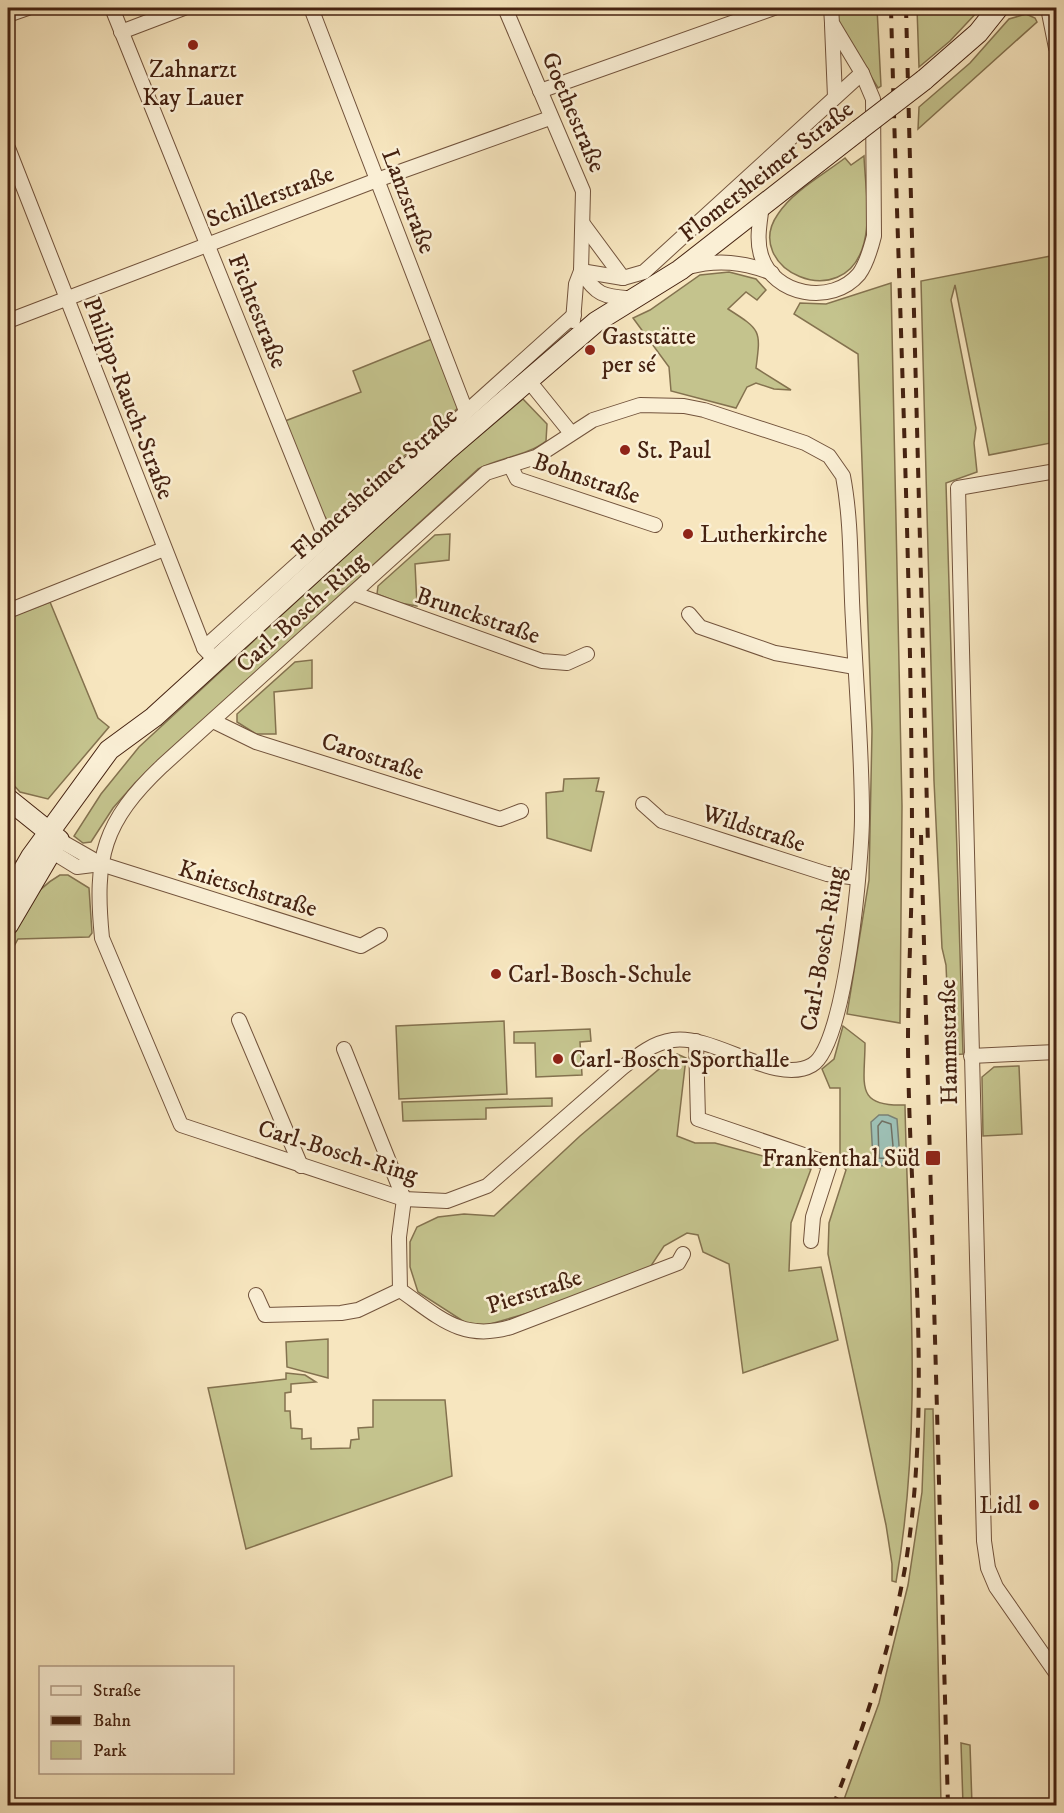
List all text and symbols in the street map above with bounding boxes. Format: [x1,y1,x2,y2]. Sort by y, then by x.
marker: Zahnarzt Kay Lauer [186,38,200,52]
street label: Goethestraße [534,48,612,177]
place label: Zahnarzt Kay Lauer [142,55,244,113]
street label: Flomersheimer Straße [674,94,860,249]
street label: Lanzstraße [374,145,442,258]
street label: Schillerstraße [202,159,338,235]
street label: Fichtestraße [221,250,294,373]
street label: Philipp-Rauch-Straße [76,293,180,504]
place label: Gaststätte per sé [601,322,696,380]
marker: Gaststätte per sé [583,343,597,357]
street label: Flomersheimer Straße [286,401,464,566]
place label: St. Paul [637,436,712,466]
marker: St. Paul [618,443,632,457]
street label: Bohnstraße [529,447,644,511]
place label: Lutherkirche [700,520,828,550]
marker: Lutherkirche [681,527,695,541]
street label: Carl-Bosch-Ring [230,546,374,679]
street label: Brunckstraße [412,581,544,651]
street label: Carostraße [318,726,428,788]
street label: Wildstraße [697,798,809,860]
street label: Knietschstraße [175,854,321,924]
street label: Carl-Bosch-Ring [794,865,852,1033]
place label: Carl-Bosch-Schule [508,960,692,990]
marker: Carl-Bosch-Schule [489,967,503,981]
street label: Hammstraße [933,979,965,1105]
place label: Carl-Bosch-Sporthalle [570,1045,789,1075]
marker: Carl-Bosch-Sporthalle [551,1052,565,1066]
street label: Carl-Bosch-Ring [254,1113,422,1191]
place label: Frankenthal Süd [762,1144,920,1174]
marker: Frankenthal Süd [924,1149,942,1167]
street label: Pierstraße [483,1262,586,1321]
place label: Lidl [979,1491,1023,1521]
marker: Lidl [1027,1498,1041,1512]
legend [39,1666,234,1774]
text: Straße [93,1680,141,1702]
text: Bahn [93,1710,131,1732]
text: Park [93,1740,127,1762]

